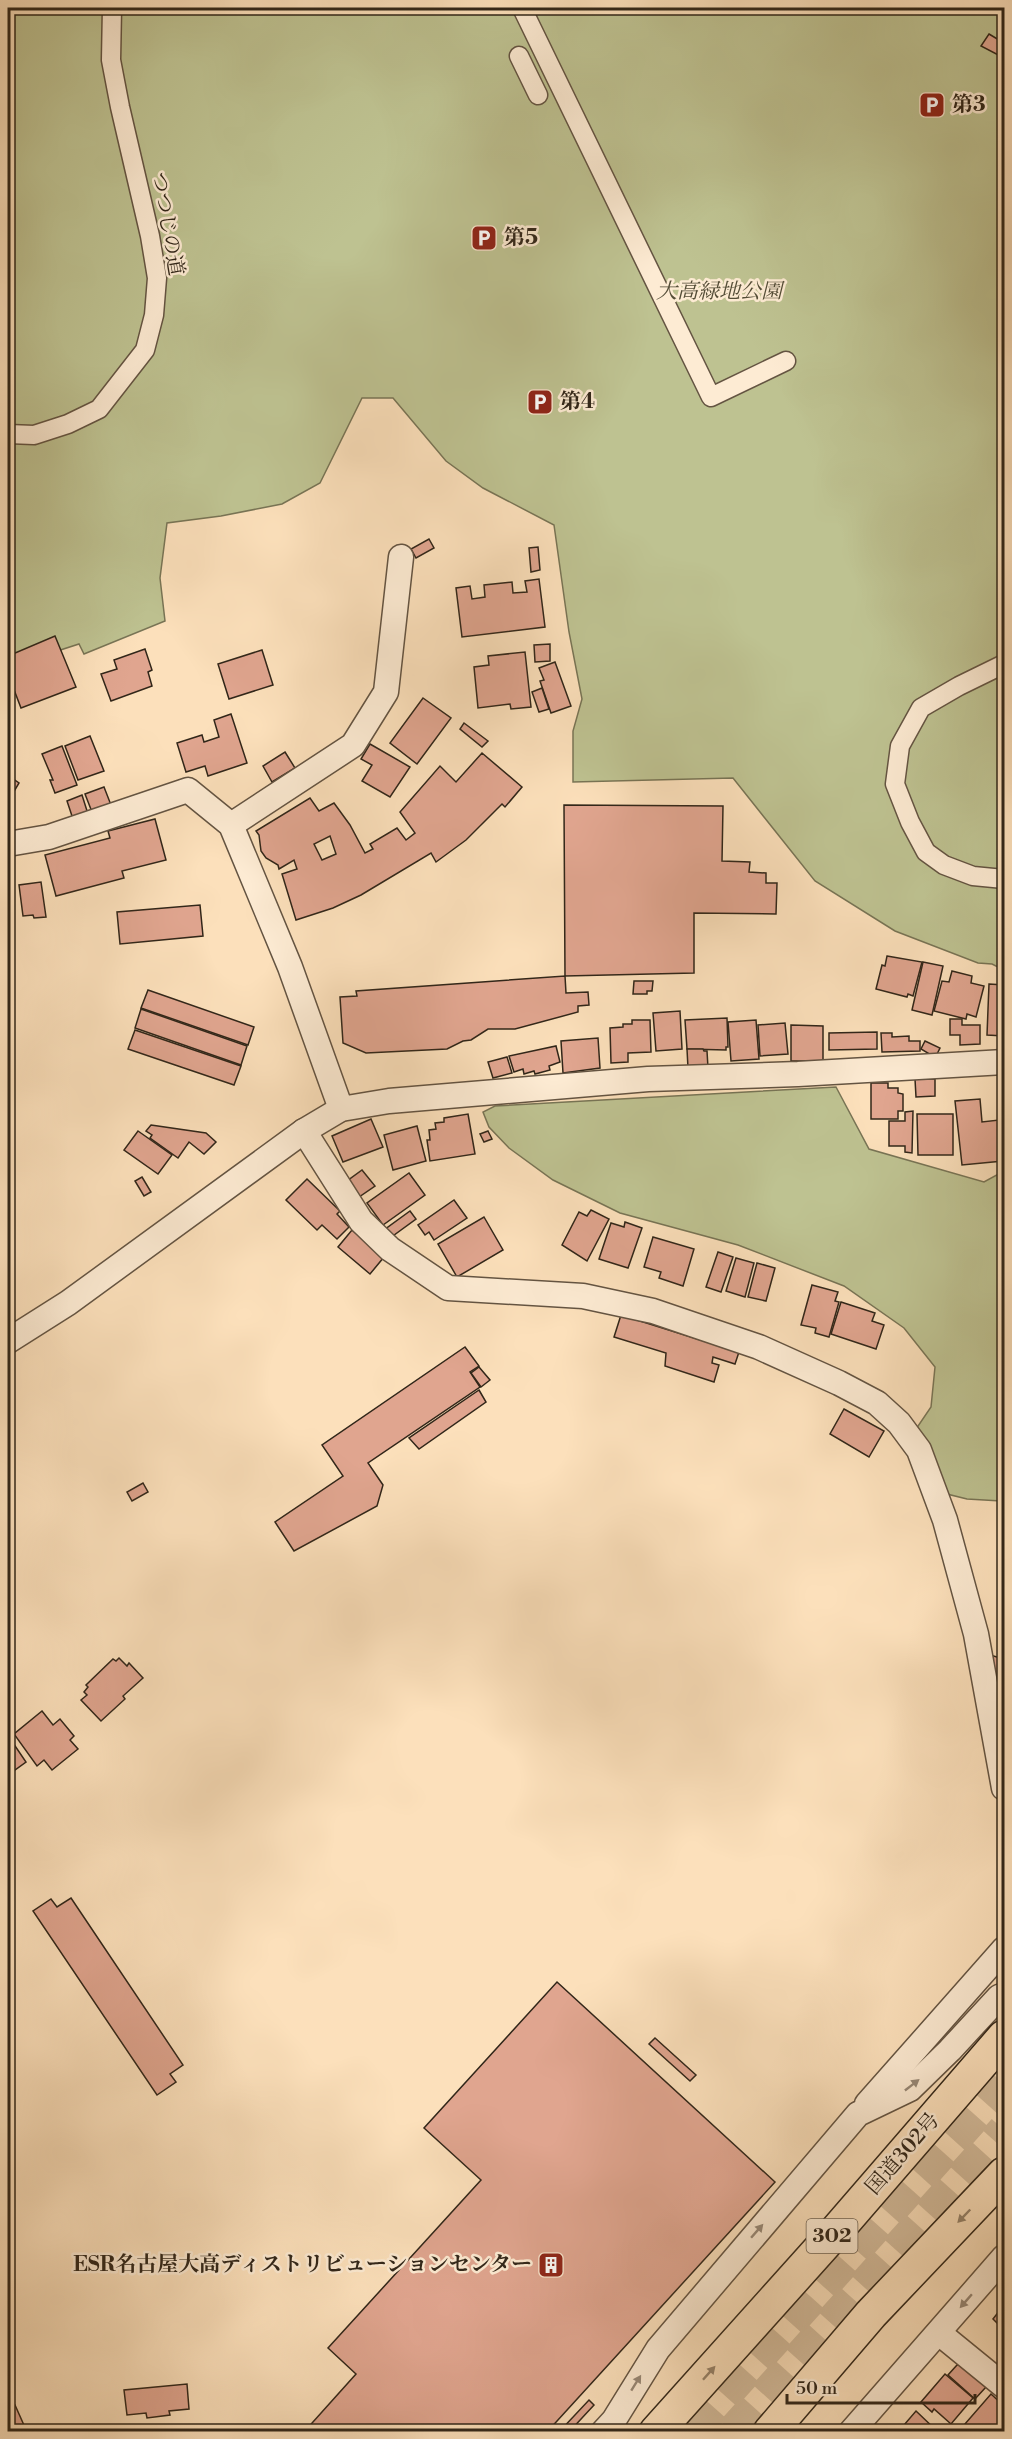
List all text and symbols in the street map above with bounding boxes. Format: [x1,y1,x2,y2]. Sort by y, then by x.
parking icon: 第3 [917,90,947,120]
place label: 第3 [952,92,986,118]
street label: つつじの道 [145,170,189,278]
parking icon: 第5 [469,223,499,253]
place label: 第5 [504,225,538,251]
park label: 大高緑地公園 [656,279,785,305]
parking icon: 第4 [525,387,555,417]
place label: 第4 [560,389,595,415]
one-way arrow [904,2079,920,2092]
street label: 国道302号 [860,2108,946,2200]
one-way arrow [957,2209,971,2224]
road number: 302 [806,2219,858,2253]
one-way arrow [751,2223,764,2239]
building icon: ESR名古屋大高ディストリビューションセンター [536,2250,566,2280]
place label: ESR名古屋大高ディストリビューションセンター [73,2252,532,2278]
one-way arrow [960,2293,973,2308]
one-way arrow [702,2366,715,2381]
scale bar [787,2367,974,2405]
one-way arrow [631,2375,642,2391]
text: 50 m [796,2377,838,2400]

